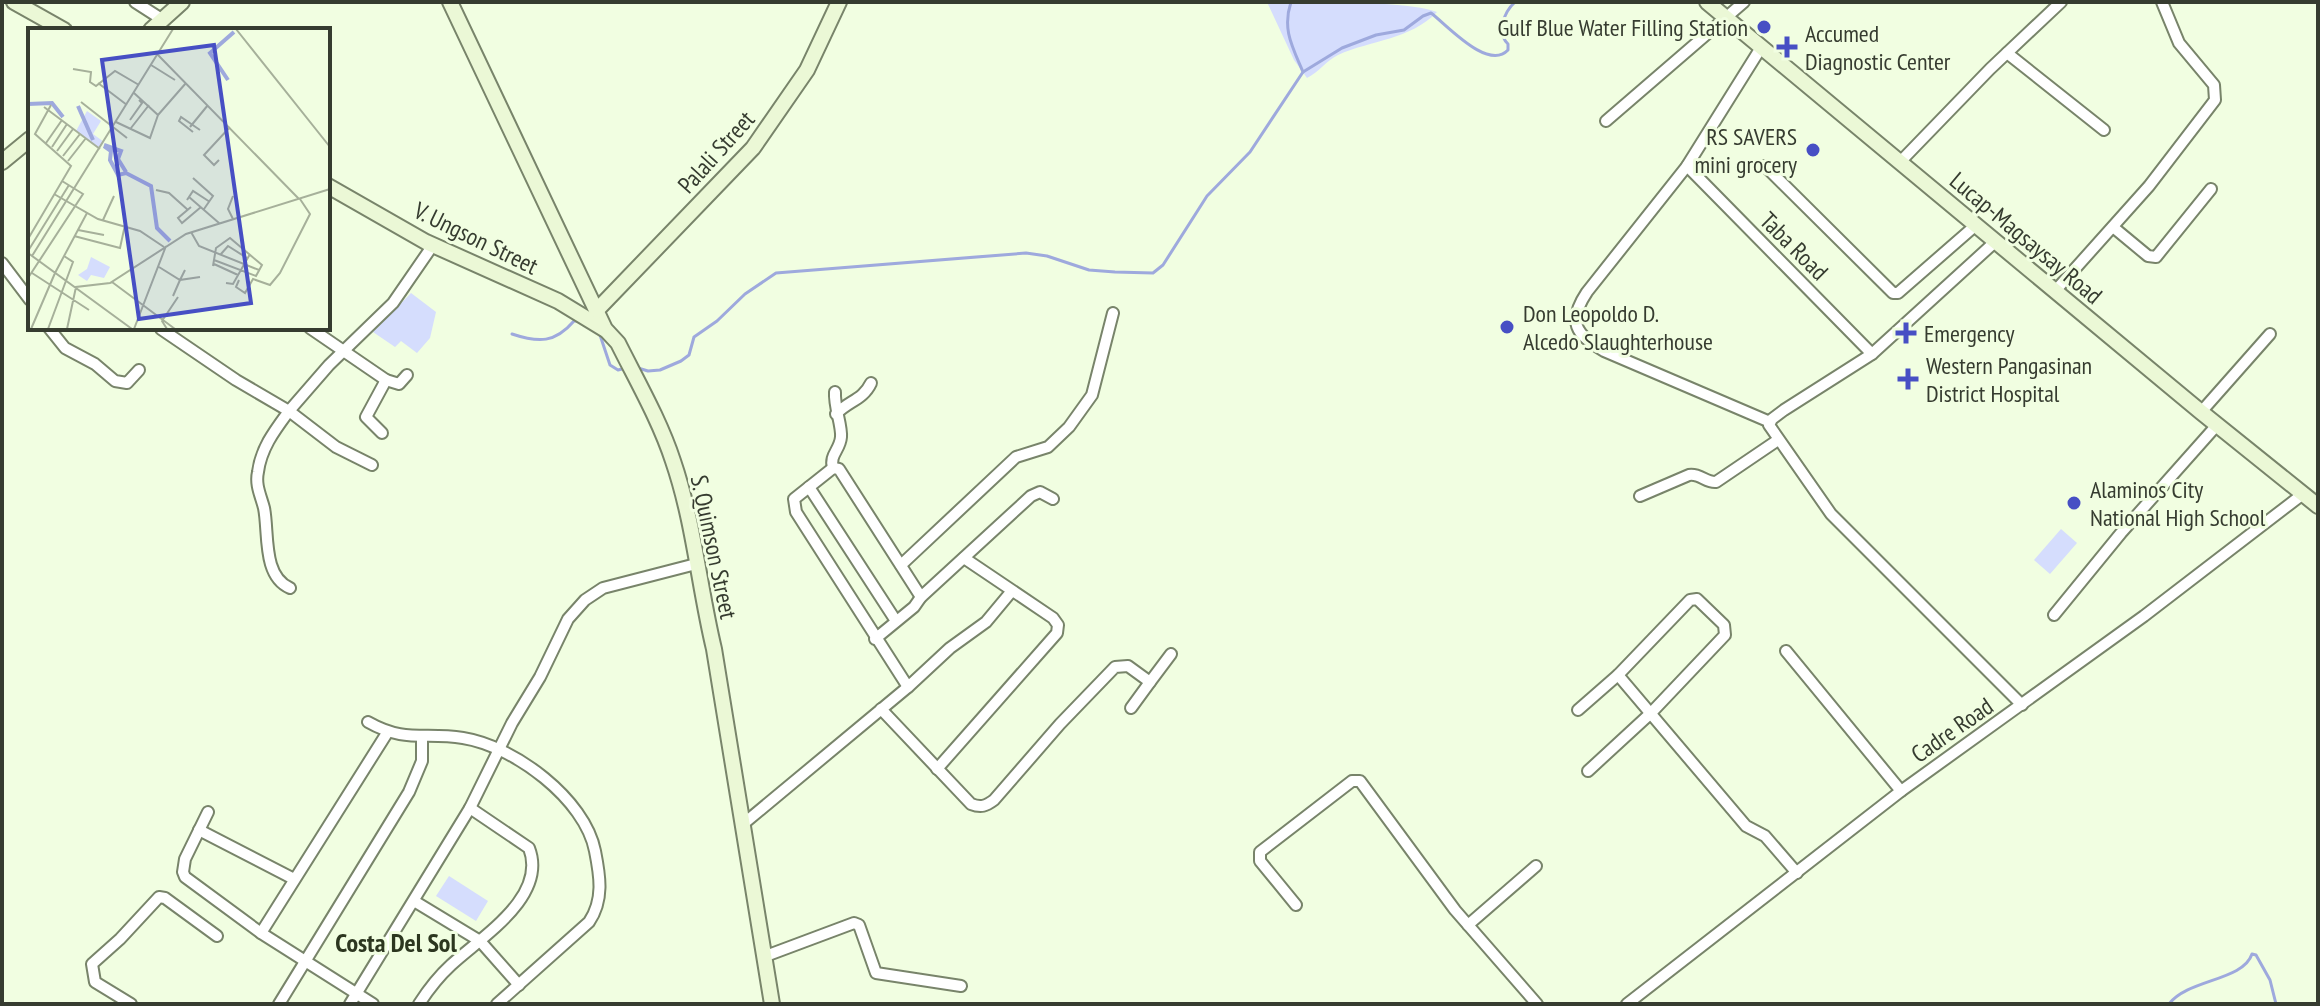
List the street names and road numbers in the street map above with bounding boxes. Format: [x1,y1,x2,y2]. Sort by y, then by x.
street label: Palali Street [671,104,761,200]
street label: Lucap-Magsaysay Road [1943,165,2109,311]
street label: V. Ungson Street [408,194,543,282]
street label: Taba Road [1753,205,1835,287]
street label: S. Quimson Street [684,472,744,622]
street label: Cadre Road [1905,691,1999,769]

